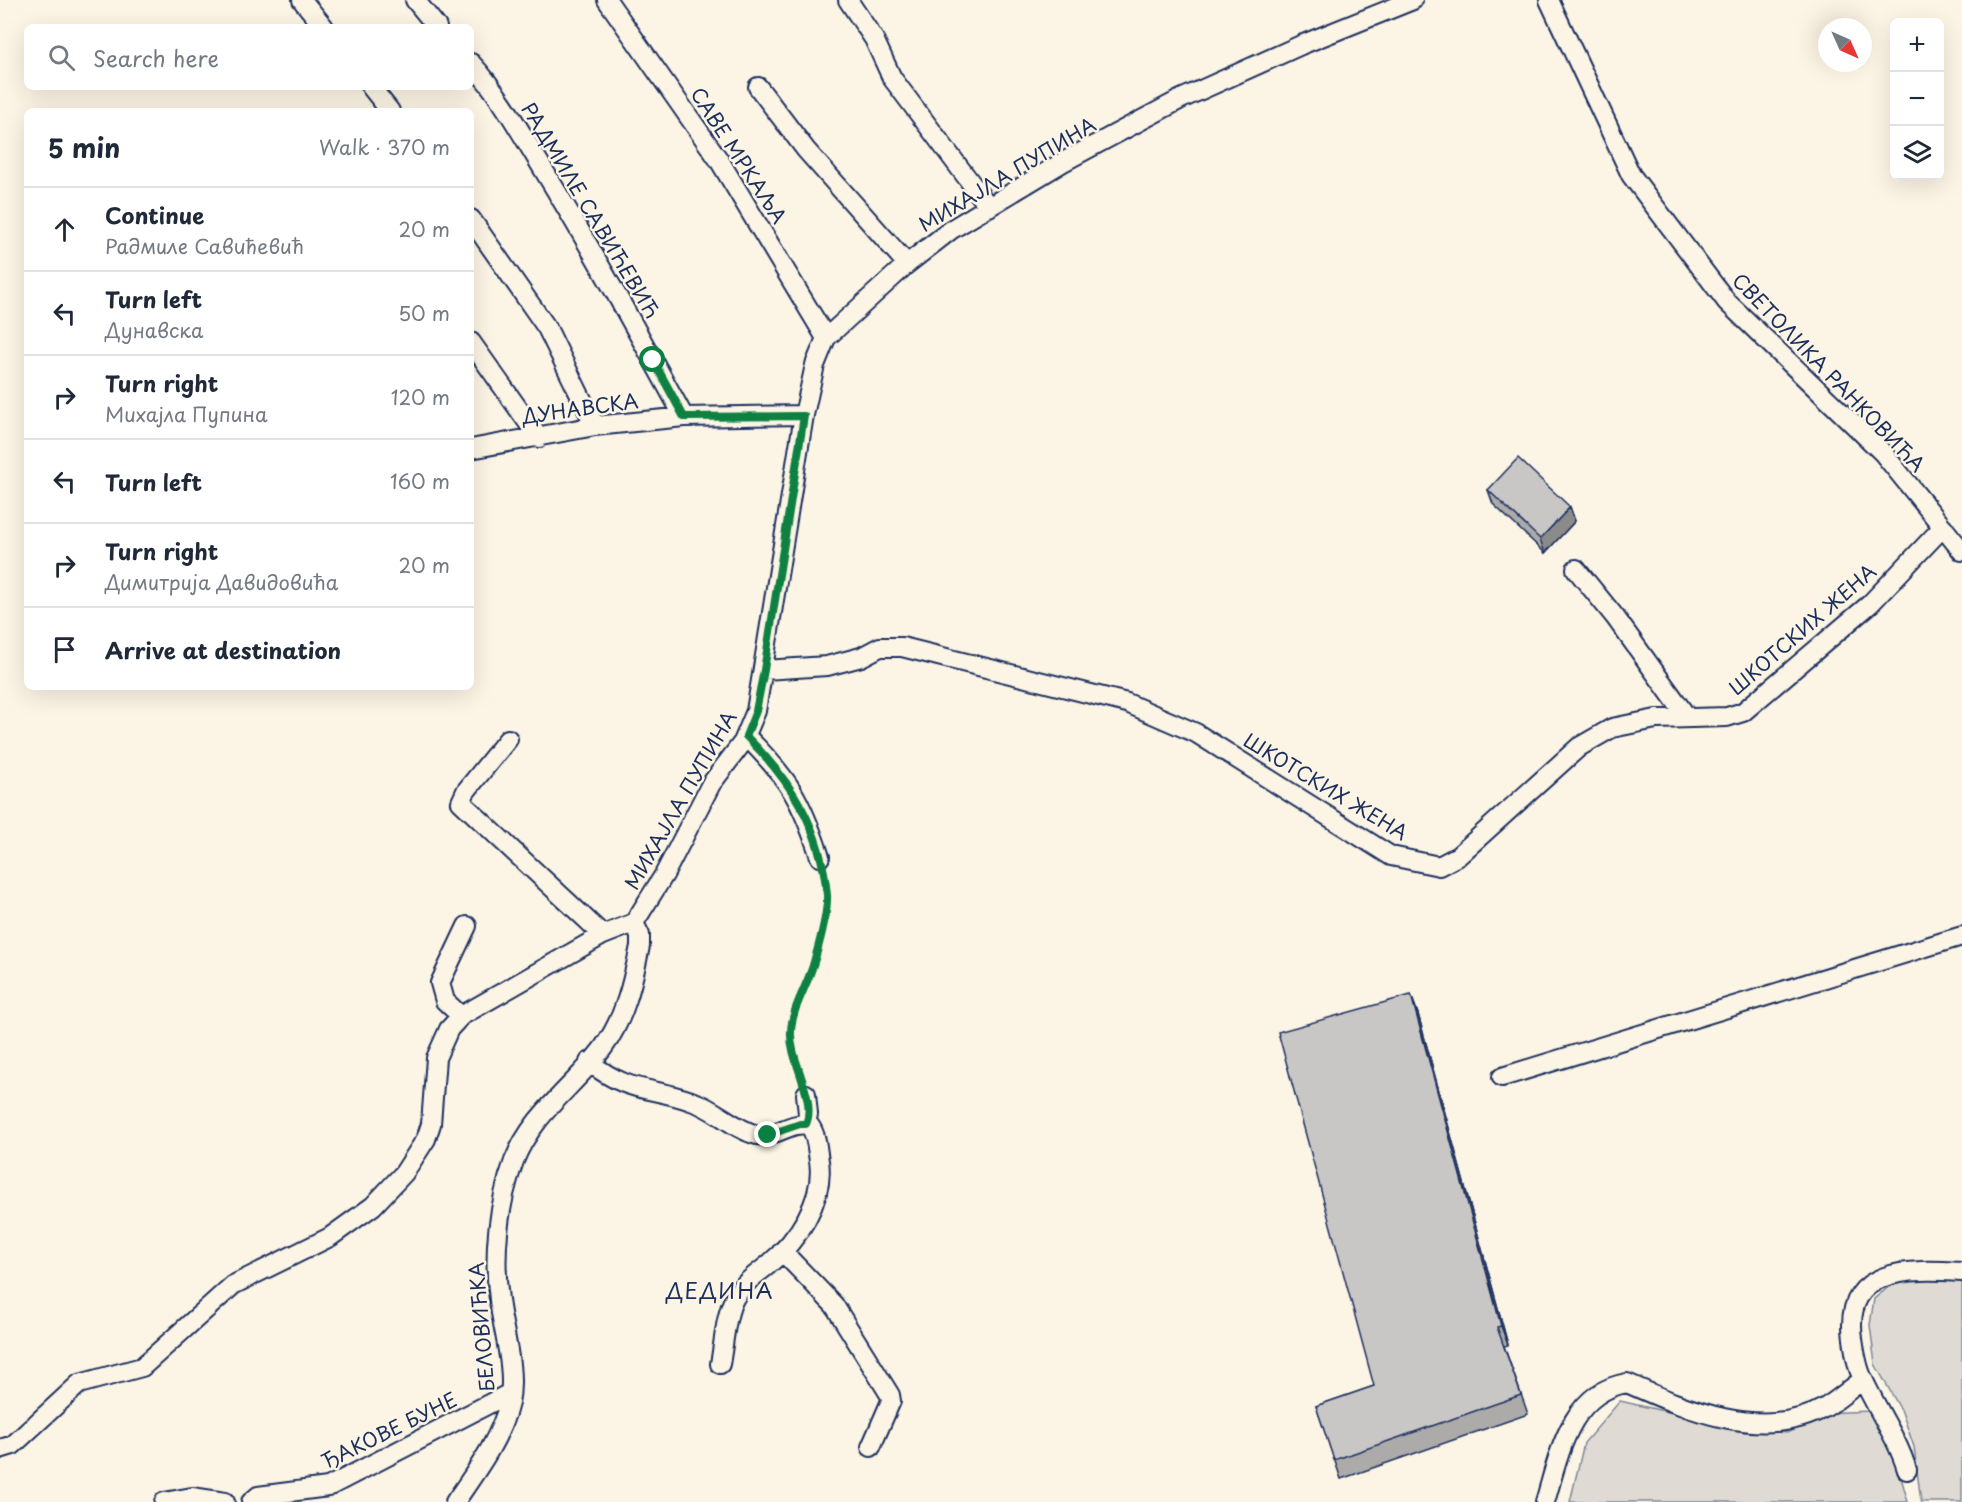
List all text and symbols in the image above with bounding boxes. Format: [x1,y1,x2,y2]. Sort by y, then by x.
north arrow [1818,18,1872,72]
map controls [1890,18,1944,180]
button: + [1890,18,1944,72]
search box [24,24,474,90]
icon: search [45,41,78,74]
text: Search here [93,41,219,74]
button: − [1890,72,1944,126]
street label: САВЕ МРКАЉА [684,81,794,229]
street label: РАДМИЛЕ САВИЋЕВИЋ [514,96,668,324]
street label: МИХАЈЛА ПУПИНА [913,109,1101,239]
button: layers [1890,126,1944,180]
text: 5 min [48,128,120,167]
text: Walk · 370 m [319,132,450,162]
text: Continue [105,198,204,231]
icon: ahead [48,213,81,246]
text: 20 m [398,214,450,244]
text: Радмиле Савићевић [105,231,304,261]
street label: СВЕТОЛИКА РАНКОВИЋА [1726,266,1932,478]
text: Turn left [105,282,202,315]
icon: left [48,297,81,330]
text: 50 m [398,298,450,328]
text: Дунавска [105,315,203,345]
route start [639,346,665,372]
text: Turn right [105,366,218,399]
icon: right [48,381,81,414]
text: 120 m [391,382,450,412]
street label: ДУНАВСКА [519,385,640,431]
text: Михајла Пупина [105,399,268,429]
icon: left [48,465,81,498]
text: Turn left [105,465,202,498]
text: 160 m [390,466,450,496]
text: Turn right [105,534,218,567]
icon: right [48,549,81,582]
text: 20 m [398,550,450,580]
street label: ШКОТСКИХ ЖЕНА [1722,556,1882,702]
text: Димитрија Давидовића [105,567,338,597]
icon: arrive [48,633,81,666]
text: Arrive at destination [105,633,341,666]
street label: МИХАЈЛА ПУПИНА [617,705,743,895]
street label: ШКОТСКИХ ЖЕНА [1238,725,1414,847]
route end [754,1121,780,1147]
street label: БЕЛОВИЋКА [460,1261,502,1393]
district label: ДЕДИНА [665,1273,774,1306]
street label: ЂАКОВЕ БУНЕ [316,1384,462,1476]

